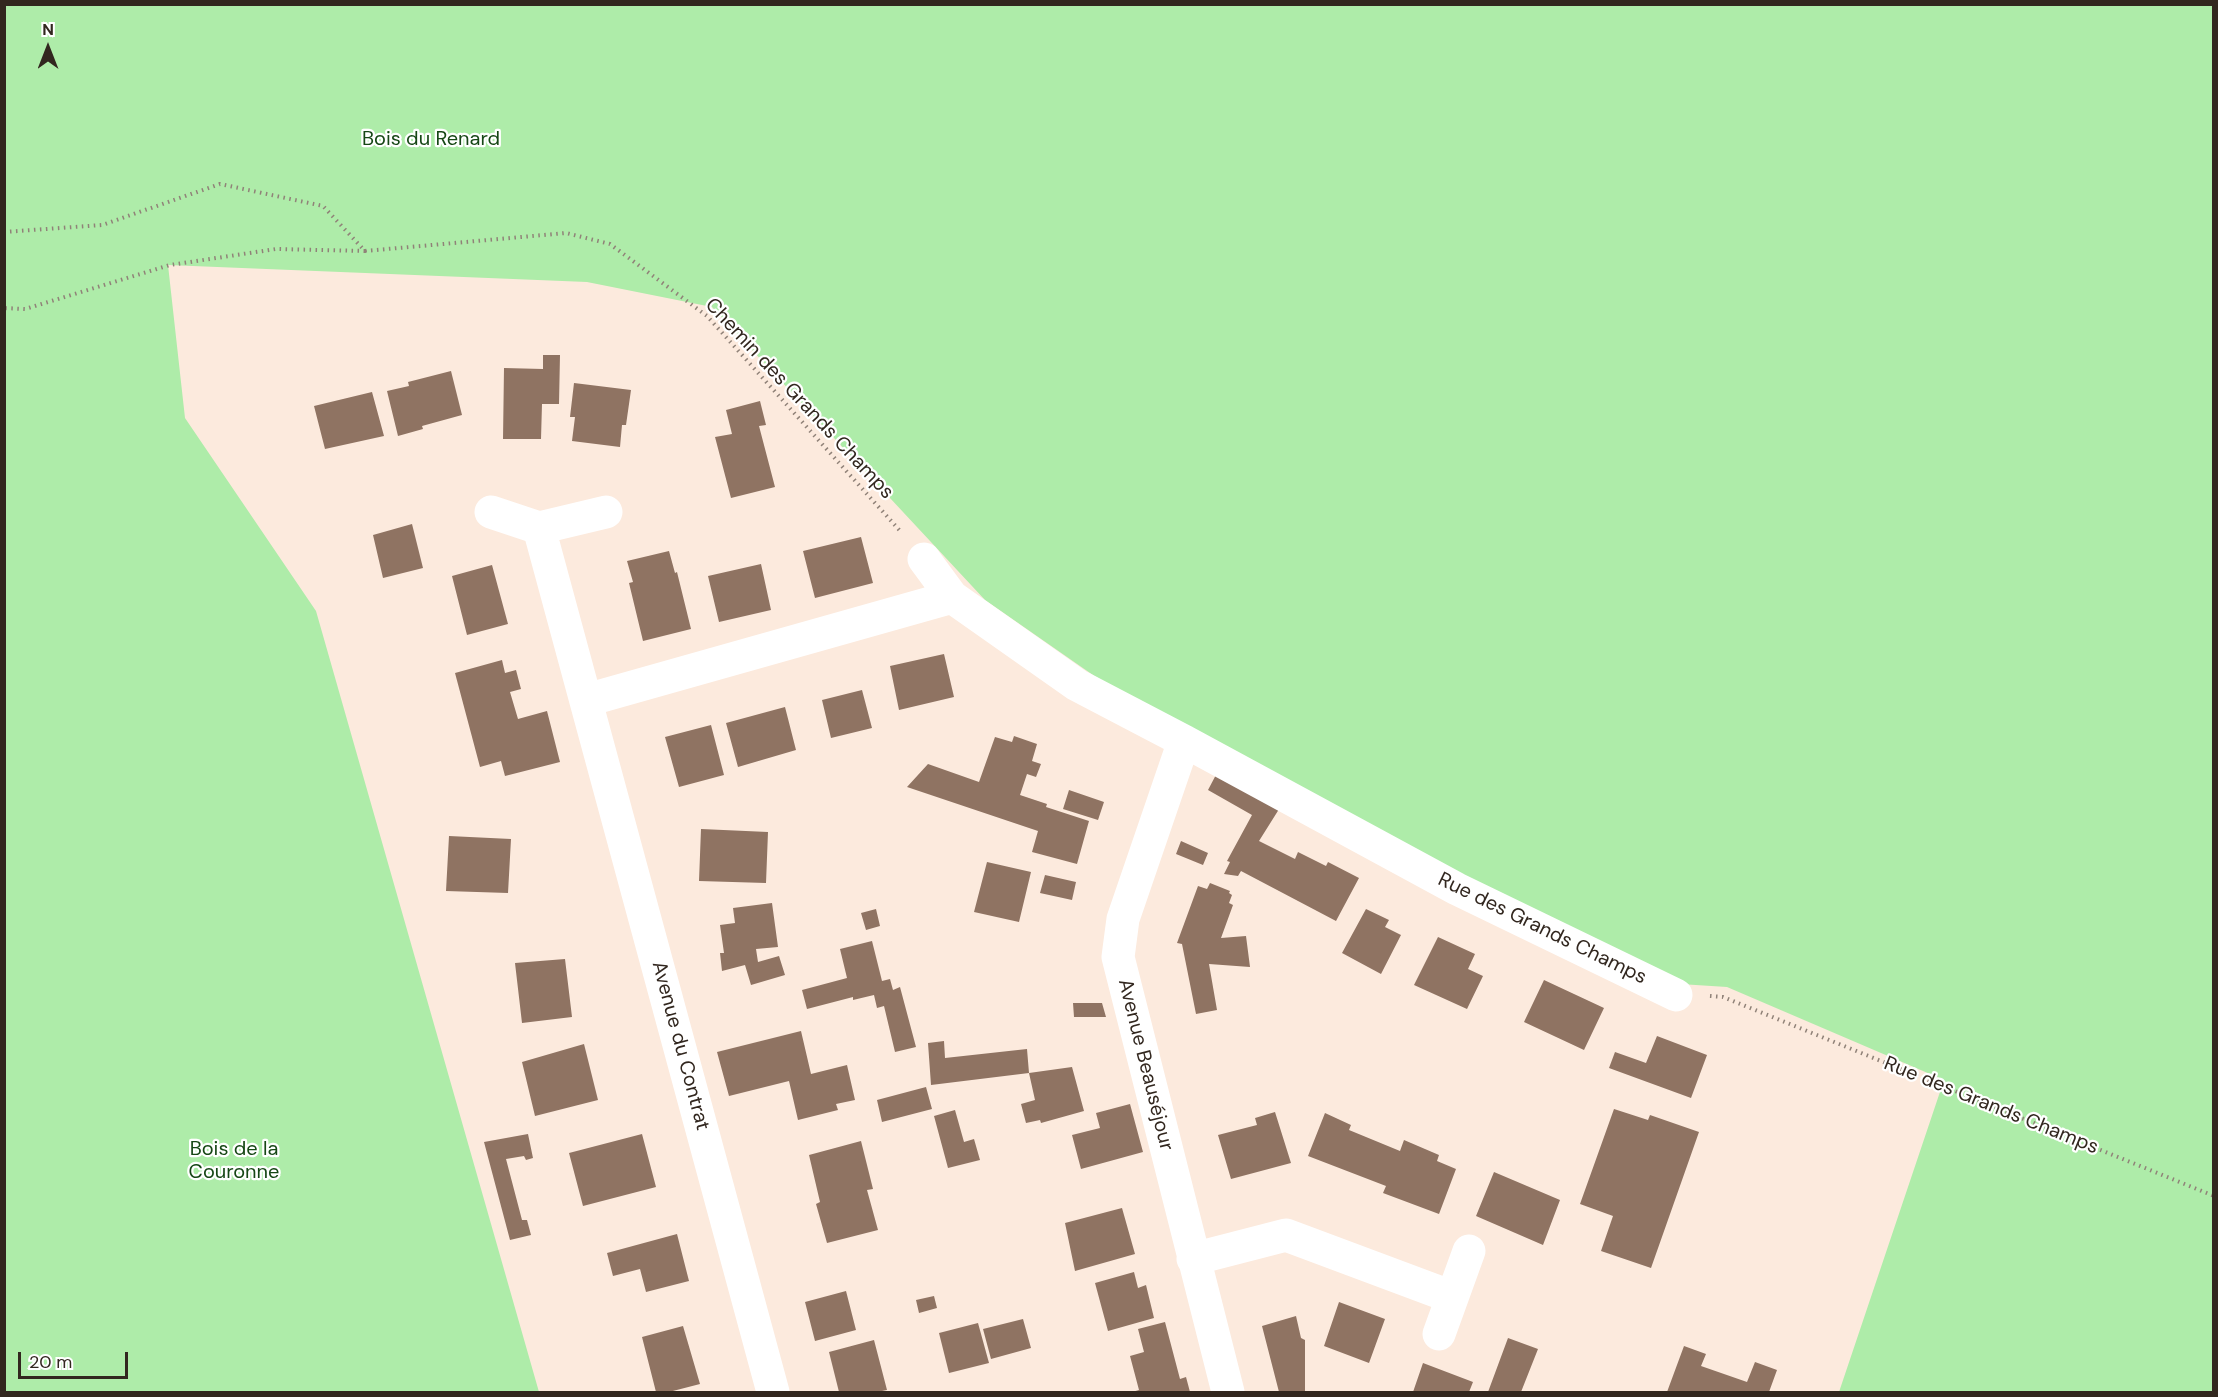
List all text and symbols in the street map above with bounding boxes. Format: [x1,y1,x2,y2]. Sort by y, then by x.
north arrow [18,18,78,78]
text: N [42,19,54,40]
park label: Bois du Renard [362,128,500,152]
street label: Chemin des Grands Champs [700,294,898,504]
street label: Rue des Grands Champs [1434,868,1650,990]
street label: Avenue du Contrat [646,959,714,1133]
street label: Avenue Beauséjour [1112,977,1178,1153]
street label: Rue des Grands Champs [1880,1052,2102,1160]
park label: Bois de la Couronne [189,1138,279,1185]
scale bar [21,1340,130,1378]
text: 20 m [29,1350,72,1374]

